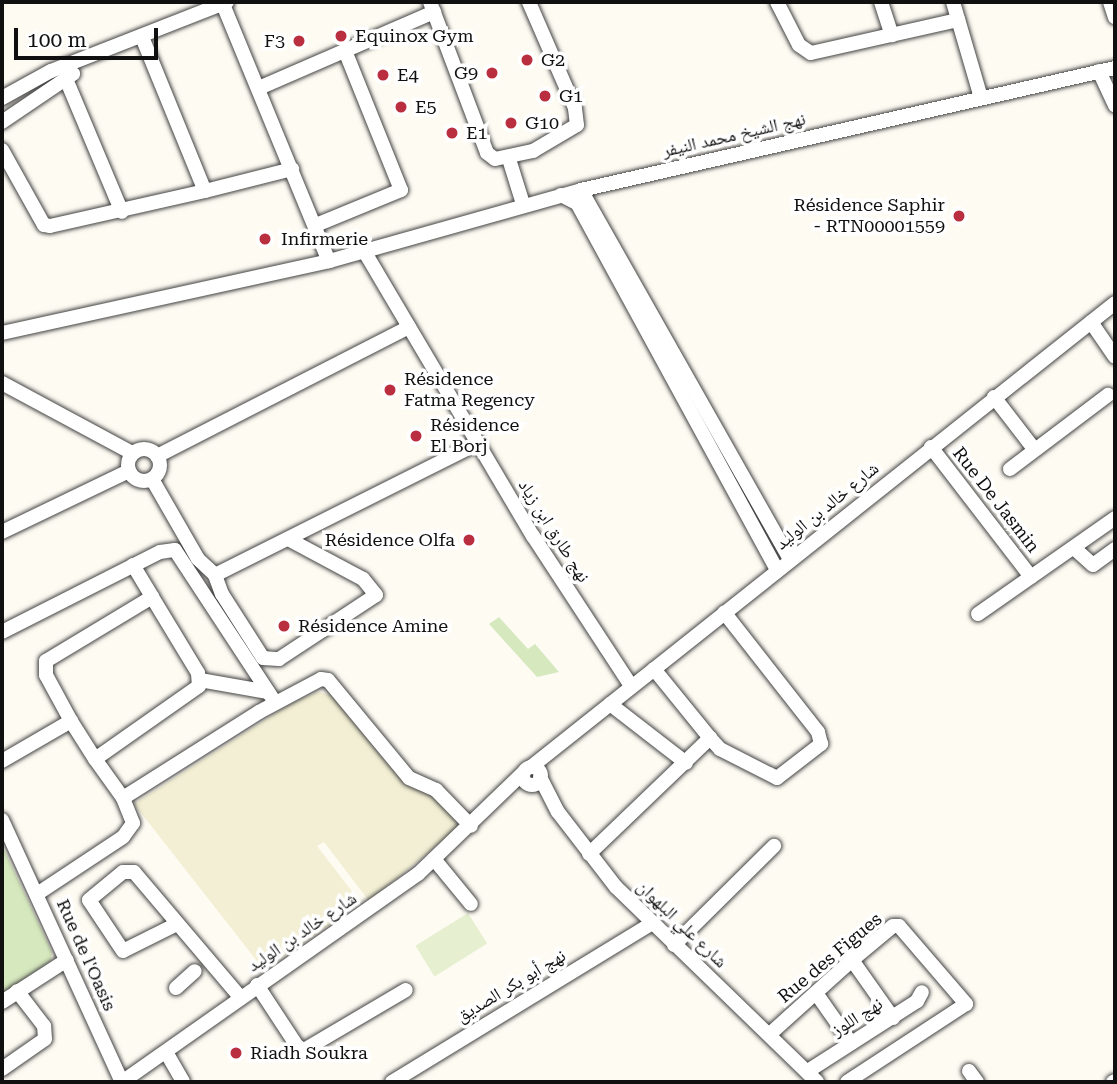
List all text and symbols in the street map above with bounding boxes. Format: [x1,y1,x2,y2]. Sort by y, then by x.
scale bar [18,14,161,58]
place label: Equinox Gym [355,25,474,47]
text: 100 m [27,28,87,52]
marker: Equinox Gym [333,28,349,44]
place label: F3 [264,30,285,52]
marker: F3 [291,33,307,49]
place label: G2 [541,49,565,71]
marker: G2 [519,52,535,68]
place label: G9 [454,62,478,84]
place label: E4 [397,64,419,86]
marker: G9 [484,65,500,81]
marker: E4 [375,67,391,83]
place label: G1 [559,85,583,107]
marker: G1 [537,88,553,104]
place label: E5 [415,96,437,118]
marker: E5 [393,99,409,115]
street label: نهج الشيخ محمد النيفر [660,108,808,162]
place label: G10 [525,112,559,134]
marker: G10 [503,115,519,131]
place label: E1 [466,122,488,144]
marker: E1 [444,125,460,141]
place label: Résidence Saphir - RTN00001559 [793,195,945,238]
marker: Résidence Saphir - RTN00001559 [951,208,967,224]
place label: Infirmerie [281,228,368,250]
marker: Infirmerie [255,229,275,249]
place label: Résidence Fatma Regency [404,369,535,412]
marker: Résidence Fatma Regency [382,382,398,398]
place label: Résidence El Borj [430,415,519,458]
marker: Résidence El Borj [408,428,424,444]
street label: Rue De Jasmin [948,443,1044,557]
street label: شارع خالد بن الوليد [771,458,883,554]
street label: نهج طارق ابن زياد [514,476,594,586]
place label: Résidence Olfa [325,529,455,551]
marker: Résidence Olfa [461,532,477,548]
place label: Résidence Amine [298,615,448,637]
marker: Résidence Amine [276,618,292,634]
street label: شارع علي البلهوان [632,876,732,972]
street label: شارع خالد بن الوليد [243,888,361,976]
street label: Rue de l'Oasis [52,896,120,1014]
street label: Rue des Figues [774,908,886,1008]
street label: نهج أبو بكر الصديق [452,945,570,1027]
street label: نهج اللوز [827,993,887,1041]
place label: Riadh Soukra [250,1042,368,1064]
marker: Riadh Soukra [228,1045,244,1061]

